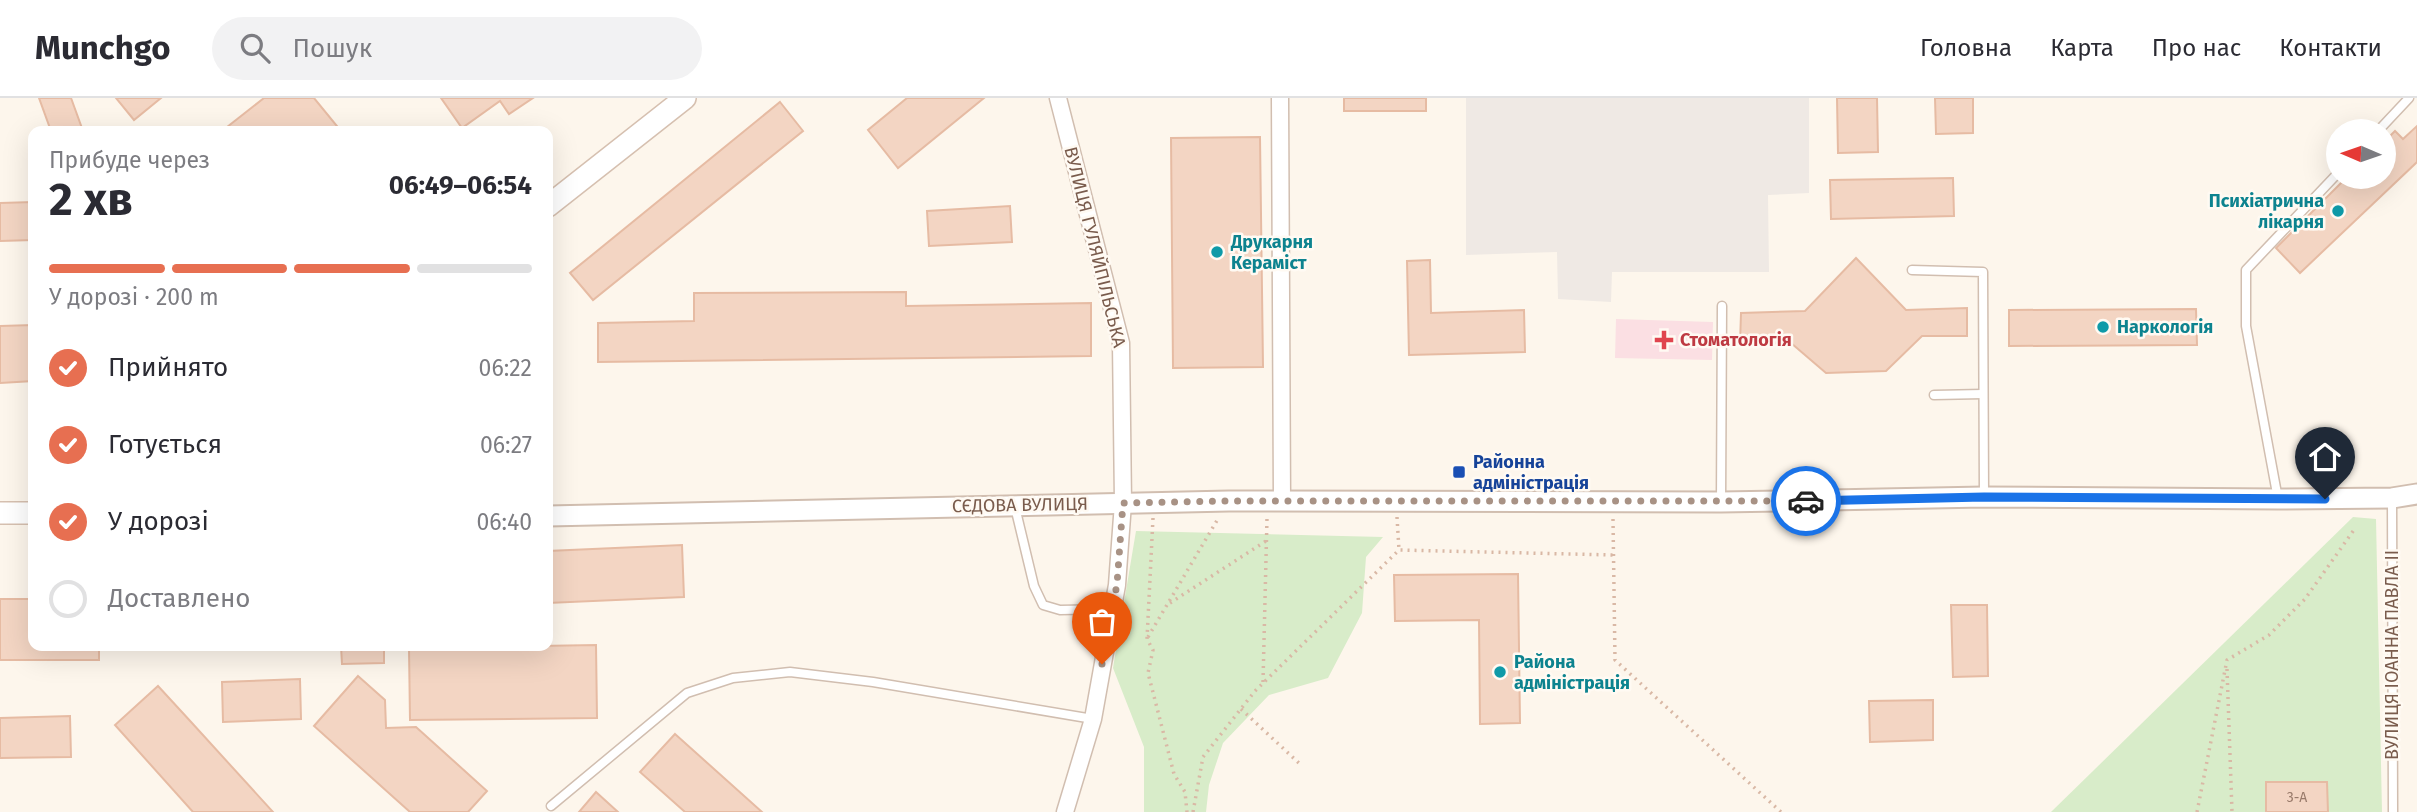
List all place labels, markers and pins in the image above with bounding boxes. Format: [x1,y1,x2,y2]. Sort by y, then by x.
place label: Психіатрична лікарня [2209,190,2324,233]
marker: Психіатрична лікарня [2330,203,2346,219]
place label: Друкарня Кераміст [1230,231,1313,274]
marker: Друкарня Кераміст [1209,244,1225,260]
place label: Наркологія [2117,316,2213,338]
marker: Наркологія [2095,319,2111,335]
place label: Стоматологія [1680,329,1792,351]
marker: Стоматологія [1654,330,1674,350]
pin [2295,427,2355,499]
place label: Районна адміністрація [1473,451,1589,494]
marker: Районна адміністрація [1451,464,1467,480]
pin [1072,592,1132,664]
place label: Района адміністрація [1514,651,1630,694]
marker: Района адміністрація [1492,664,1508,680]

